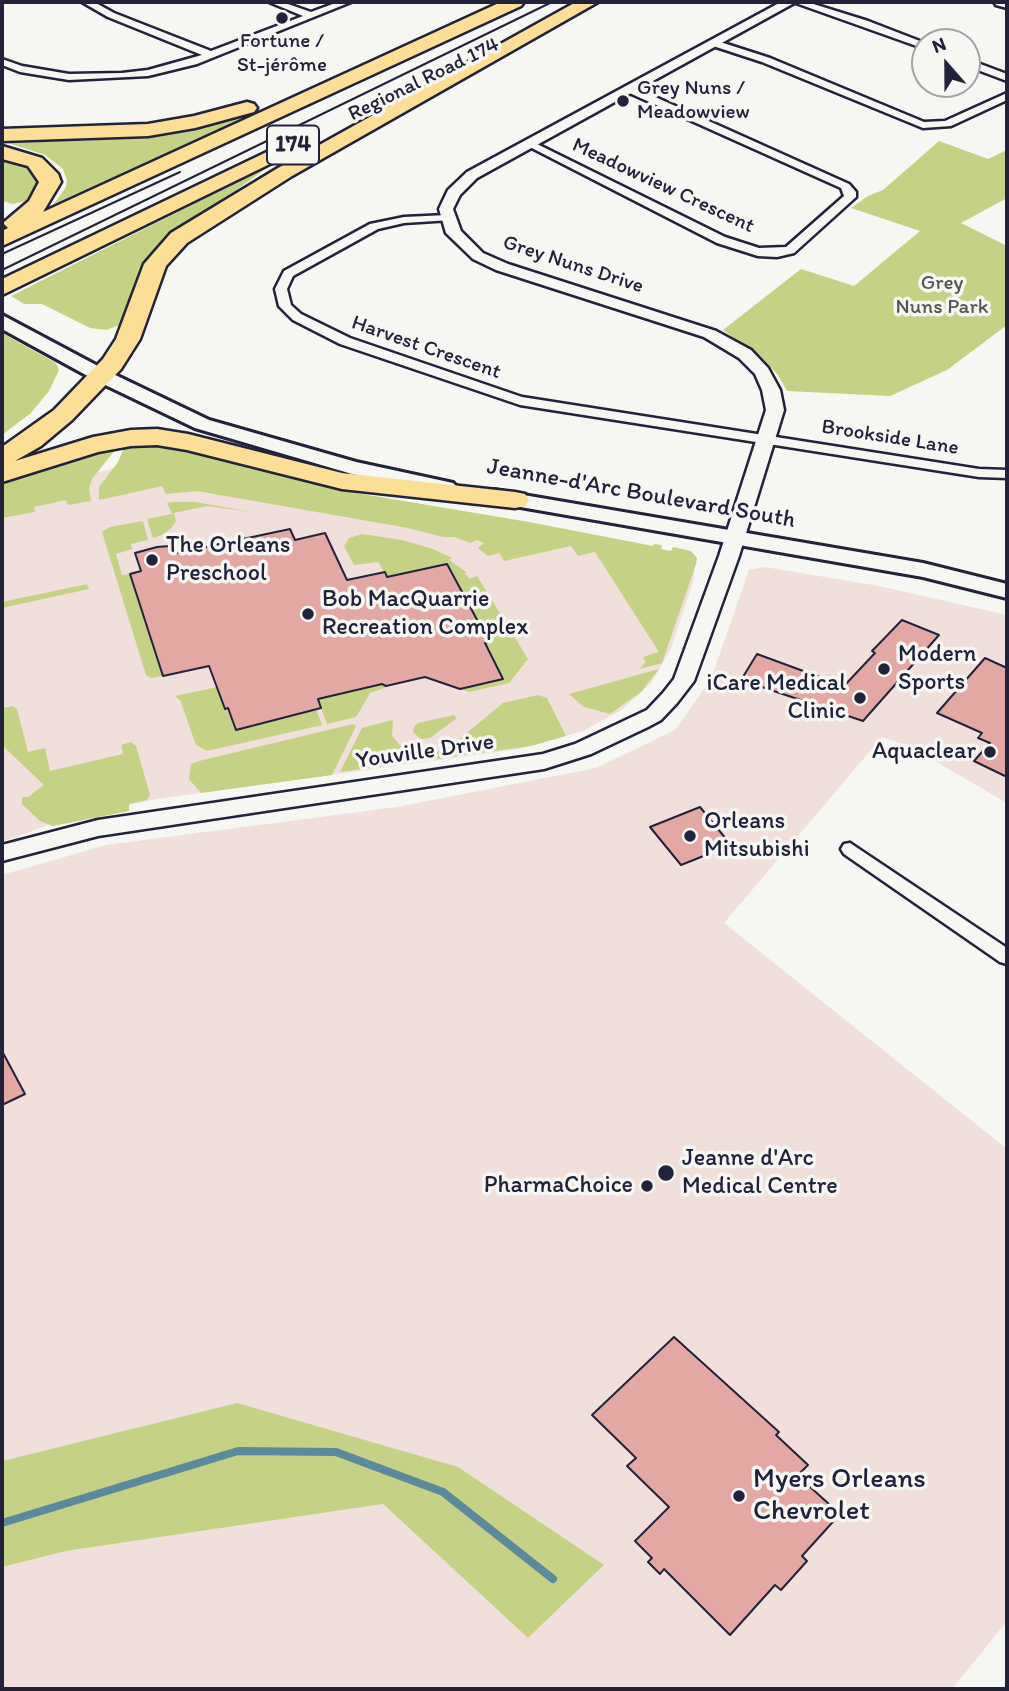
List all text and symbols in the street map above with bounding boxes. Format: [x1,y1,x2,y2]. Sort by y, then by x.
marker: Fortune / St-jérôme [274,10,290,26]
north arrow [911,28,981,98]
place label: Fortune / St-jérôme [237,29,327,79]
text: N [929,32,949,58]
street label: Regional Road 174 [344,33,504,127]
place label: Grey Nuns / Meadowview [637,76,750,126]
marker: Grey Nuns / Meadowview [615,93,631,109]
road number: 174 [267,126,319,164]
street label: Meadowview Crescent [568,133,758,239]
street label: Grey Nuns Drive [499,230,647,300]
park label: Grey Nuns Park [895,271,989,321]
street label: Harvest Crescent [348,311,504,385]
street label: Brookside Lane [820,415,960,461]
street label: Jeanne-d'Arc Boulevard South [485,453,797,535]
place label: The Orleans Preschool [166,532,290,588]
marker: The Orleans Preschool [144,552,160,568]
place label: Bob MacQuarrie Recreation Complex [322,586,528,642]
marker: Bob MacQuarrie Recreation Complex [300,606,316,622]
place label: Modern Sports [898,641,976,697]
marker: Modern Sports [876,661,892,677]
place label: iCare Medical Clinic [706,670,846,726]
marker: iCare Medical Clinic [852,690,868,706]
street label: Youville Drive [354,728,496,776]
place label: Aquaclear [872,738,976,766]
marker: Aquaclear [982,744,998,760]
place label: Orleans Mitsubishi [704,808,810,864]
marker: Orleans Mitsubishi [682,828,698,844]
place label: Jeanne d'Arc Medical Centre [682,1145,838,1201]
marker: Jeanne d'Arc Medical Centre [656,1163,676,1183]
place label: PharmaChoice [484,1172,633,1200]
marker: PharmaChoice [639,1178,655,1194]
place label: Myers Orleans Chevrolet [753,1463,926,1529]
marker: Myers Orleans Chevrolet [731,1488,747,1504]

